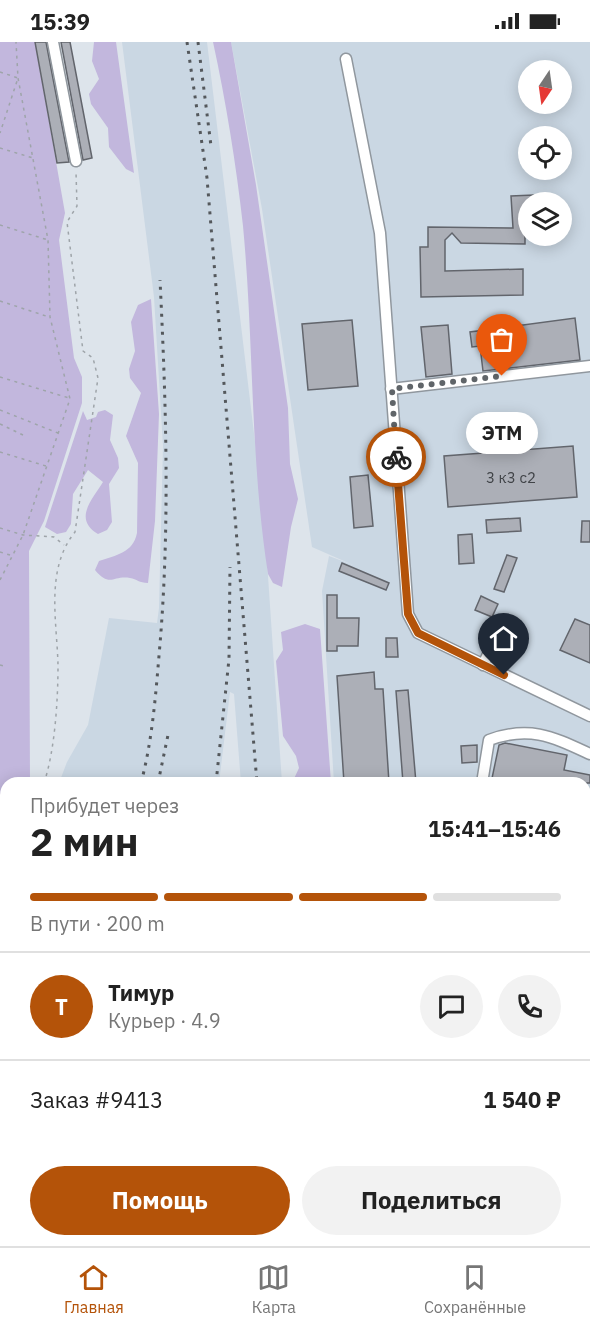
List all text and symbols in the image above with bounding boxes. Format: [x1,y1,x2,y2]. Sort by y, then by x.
text: 15:39 [30,7,90,36]
north arrow [518,60,572,114]
map controls [518,60,572,246]
button: locate [518,126,572,180]
button: layers [518,192,572,246]
pin [476,314,527,376]
icon: bag [485,323,518,356]
callout: ЭТМ [466,412,538,454]
text: ЭТМ [482,419,522,446]
courier [366,427,426,487]
icon: bike [380,441,413,474]
house number: 3 к3 с2 [486,468,536,487]
pin [478,613,529,675]
icon: home [487,622,520,655]
text: Прибудет через [30,792,179,819]
text: 15:41–15:46 [428,814,561,843]
text: 2 мин [30,816,139,867]
text: В пути · 200 m [30,910,165,937]
button: chat [420,975,483,1038]
button: phone [498,975,561,1038]
text: Тимур [108,978,174,1007]
text: Т [55,992,68,1021]
text: Курьер · 4.9 [108,1007,221,1034]
text: Заказ #9413 [30,1085,163,1114]
text: 1 540 ₽ [483,1085,561,1114]
button: Помощь [30,1166,290,1235]
button: Поделиться [302,1166,561,1235]
tab: Главная [64,1261,124,1317]
tab: Карта [252,1261,296,1317]
tab: Сохранённые [424,1261,526,1317]

